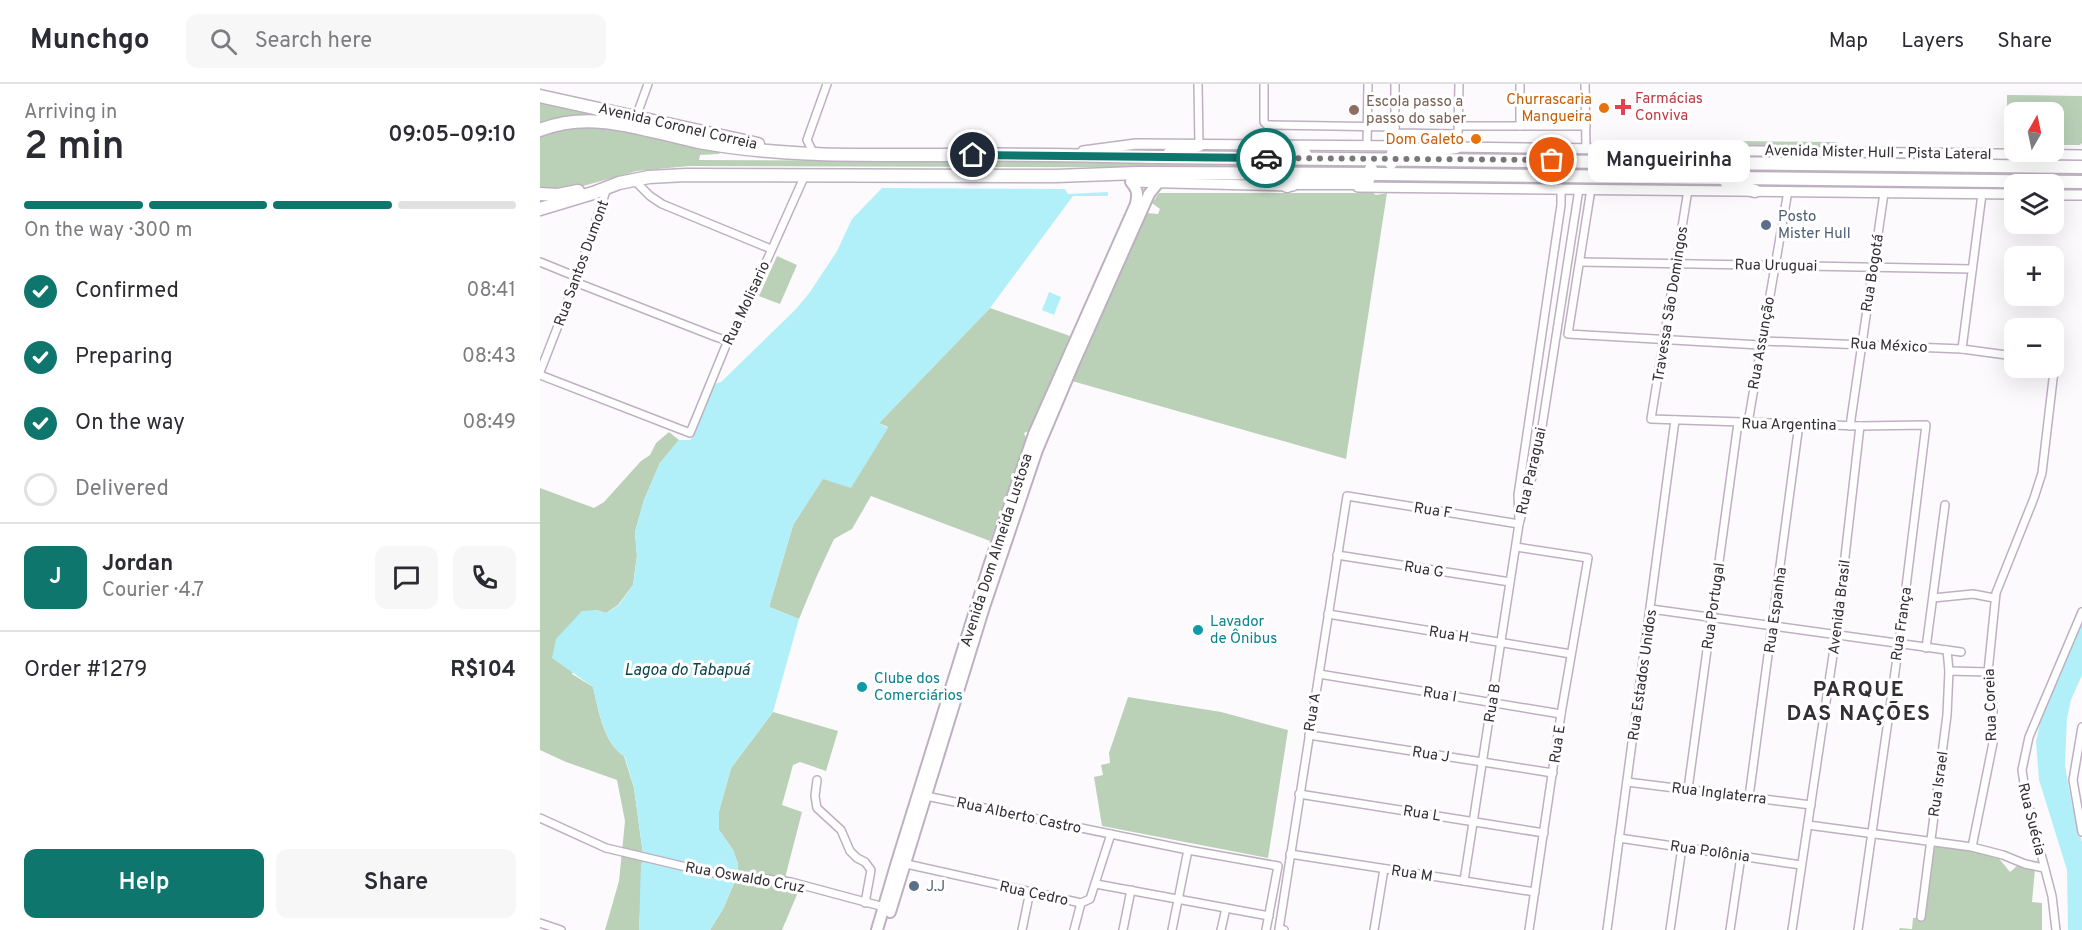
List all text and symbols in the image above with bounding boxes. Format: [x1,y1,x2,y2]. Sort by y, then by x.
search box [186,14,606,68]
text: Munchgo [30,23,150,59]
icon: search [207,25,240,58]
text: Search here [255,28,372,55]
text: Map [1829,28,1868,55]
text: Layers [1901,28,1964,55]
text: Share [1997,28,2052,55]
place label: Farmácias Conviva [1635,90,1703,126]
place label: Churrascaria Mangueira [1506,91,1592,127]
place label: Escola passo a passo do saber [1366,93,1466,129]
text: Arriving in [24,100,117,126]
street label: Avenida Coronel Correia [596,100,759,155]
marker: Farmácias Conviva [1616,100,1630,114]
marker: Churrascaria Mangueira [1597,101,1611,115]
north arrow [2004,102,2064,162]
map controls [2004,102,2064,378]
marker: Escola passo a passo do saber [1347,103,1361,117]
text: 09:05–09:10 [388,122,516,149]
text: 2 min [24,124,125,173]
courier [1236,128,1296,188]
pin [947,129,998,180]
place label: Dom Galeto [1385,131,1464,150]
marker: Dom Galeto [1469,132,1483,146]
pin [1526,134,1577,185]
icon: home [956,138,989,171]
callout: Mangueirinha [1588,139,1750,181]
icon: car [1250,142,1283,175]
street label: Avenida Mister Hull - Pista Lateral [1764,142,1992,165]
icon: bag [1535,143,1568,176]
text: Mangueirinha [1606,148,1732,174]
button: layers [2004,174,2064,234]
street label: Rua Santos Dumont [551,198,614,329]
place label: Posto Mister Hull [1778,208,1851,244]
text: On the way · 300 m [24,218,192,244]
marker: Posto Mister Hull [1759,218,1773,232]
street label: Travessa São Domingos [1650,225,1693,384]
street label: Rua Bogotá [1858,233,1889,313]
button: + [2004,246,2064,306]
street label: Rua Uruguai [1734,256,1818,277]
street label: Rua Molisario [720,258,775,349]
icon: check [24,275,57,308]
text: Confirmed [75,278,179,305]
text: 08:41 [467,278,516,304]
street label: Rua Assunção [1745,295,1780,391]
button: − [2004,318,2064,378]
street label: Rua México [1850,335,1928,358]
icon: check [24,341,57,374]
text: Preparing [75,344,173,371]
text: 08:43 [462,344,516,370]
icon: check [24,407,57,440]
text: On the way [75,410,185,437]
text: 08:49 [462,410,516,436]
street label: Rua Argentina [1741,415,1837,436]
street label: Rua Paraguai [1513,426,1552,517]
street label: Avenida Dom Almeida Lustosa [957,451,1038,650]
text: Delivered [75,476,169,503]
street label: Rua F [1412,499,1453,524]
button: chat [375,546,438,609]
button: phone [453,546,516,609]
text: Jordan [102,551,173,578]
street label: Rua G [1403,558,1445,583]
street label: Avenida Brasil [1825,559,1856,656]
street label: Rua Portugal [1699,562,1730,651]
text: J [49,564,62,591]
street label: Rua Espanha [1761,566,1792,655]
text: Courier · 4.7 [102,578,204,604]
street label: Rua França [1888,586,1917,662]
street label: Rua Estados Unidos [1625,608,1662,742]
place label: Lavador de Ônibus [1210,613,1277,649]
marker: Lavador de Ônibus [1191,623,1205,637]
street label: Rua H [1427,623,1470,648]
text: Order #1279 [24,657,147,684]
text: R$104 [450,657,516,684]
water label: Lagoa do Tabapuá [624,661,751,681]
street label: Rua Coreia [1981,668,2002,742]
place label: Clube dos Comerciários [874,670,963,706]
district label: PARQUE DAS NAÇÕES [1787,677,1931,728]
marker: Clube dos Comerciários [855,680,869,694]
street label: Rua B [1481,682,1506,724]
street label: Rua I [1422,683,1458,708]
street label: Rua A [1301,691,1326,733]
street label: Rua E [1546,724,1571,765]
street label: Rua J [1411,743,1451,768]
street label: Rua Israel [1925,750,1954,818]
street label: Rua Inglaterra [1670,779,1767,810]
street label: Rua Suécia [2012,781,2049,858]
street label: Rua Alberto Castro [955,794,1083,839]
street label: Rua L [1401,802,1442,827]
street label: Rua Polônia [1669,837,1751,867]
button: Help [24,849,264,918]
button: Share [276,849,516,918]
street label: Rua Oswaldo Cruz [683,859,806,898]
street label: Rua M [1390,862,1434,887]
place label: J.J [926,878,945,897]
street label: Rua Cedro [997,878,1070,911]
marker: J.J [907,879,921,893]

